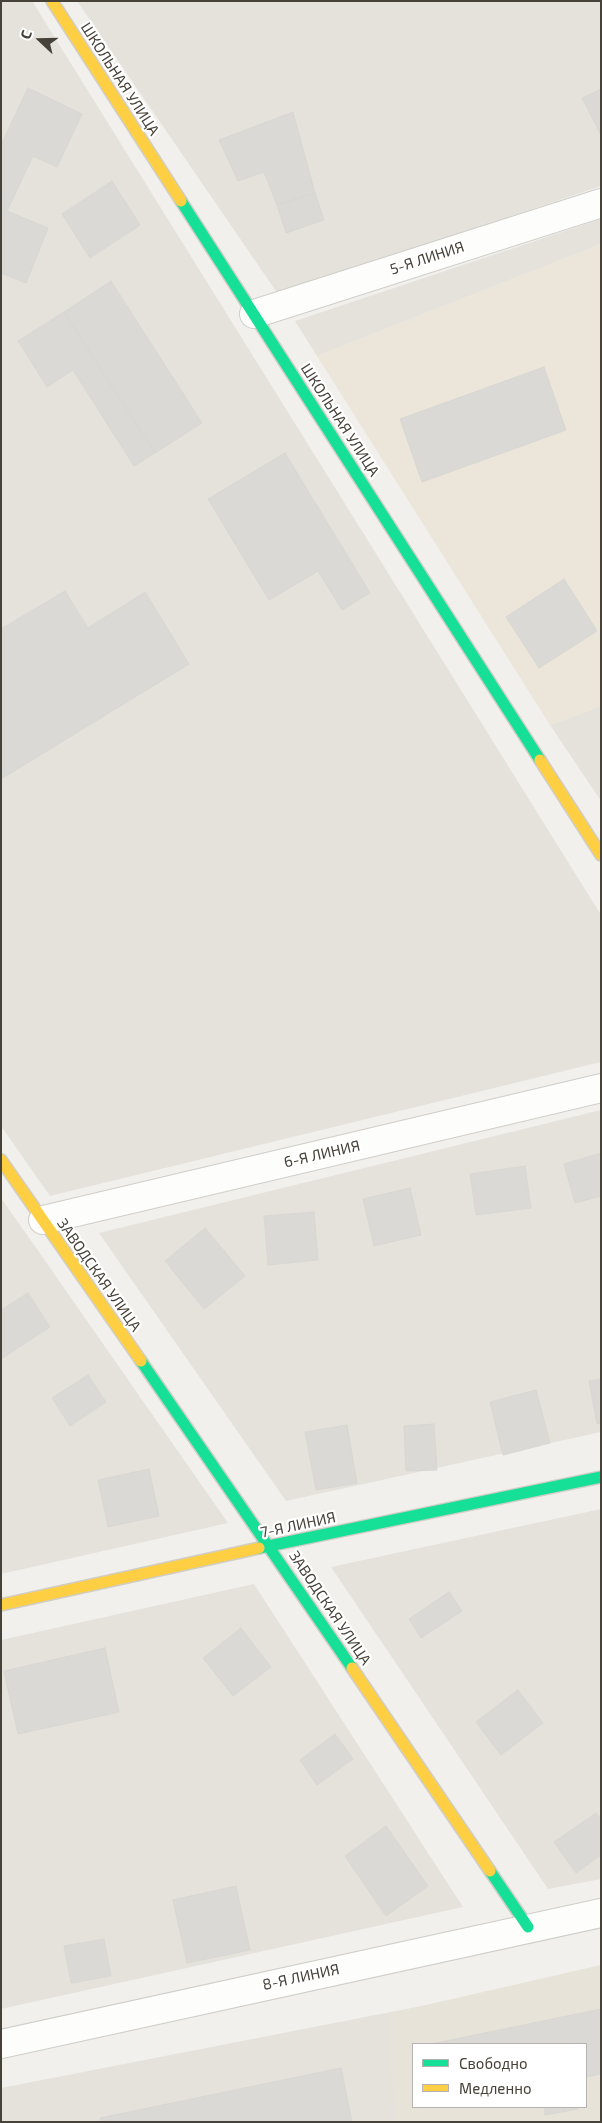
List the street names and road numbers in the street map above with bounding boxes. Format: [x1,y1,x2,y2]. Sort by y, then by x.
street label: ШКОЛЬНАЯ УЛИЦА [77,19,163,139]
street label: 5-Я ЛИНИЯ [388,238,466,278]
street label: ШКОЛЬНАЯ УЛИЦА [297,360,383,480]
street label: 6-Я ЛИНИЯ [282,1137,362,1171]
street label: ЗАВОДСКАЯ УЛИЦА [53,1215,145,1335]
street label: 7-Я ЛИНИЯ [259,1508,337,1542]
street label: ЗАВОДСКАЯ УЛИЦА [285,1547,375,1669]
street label: 8-Я ЛИНИЯ [261,1960,341,1994]

